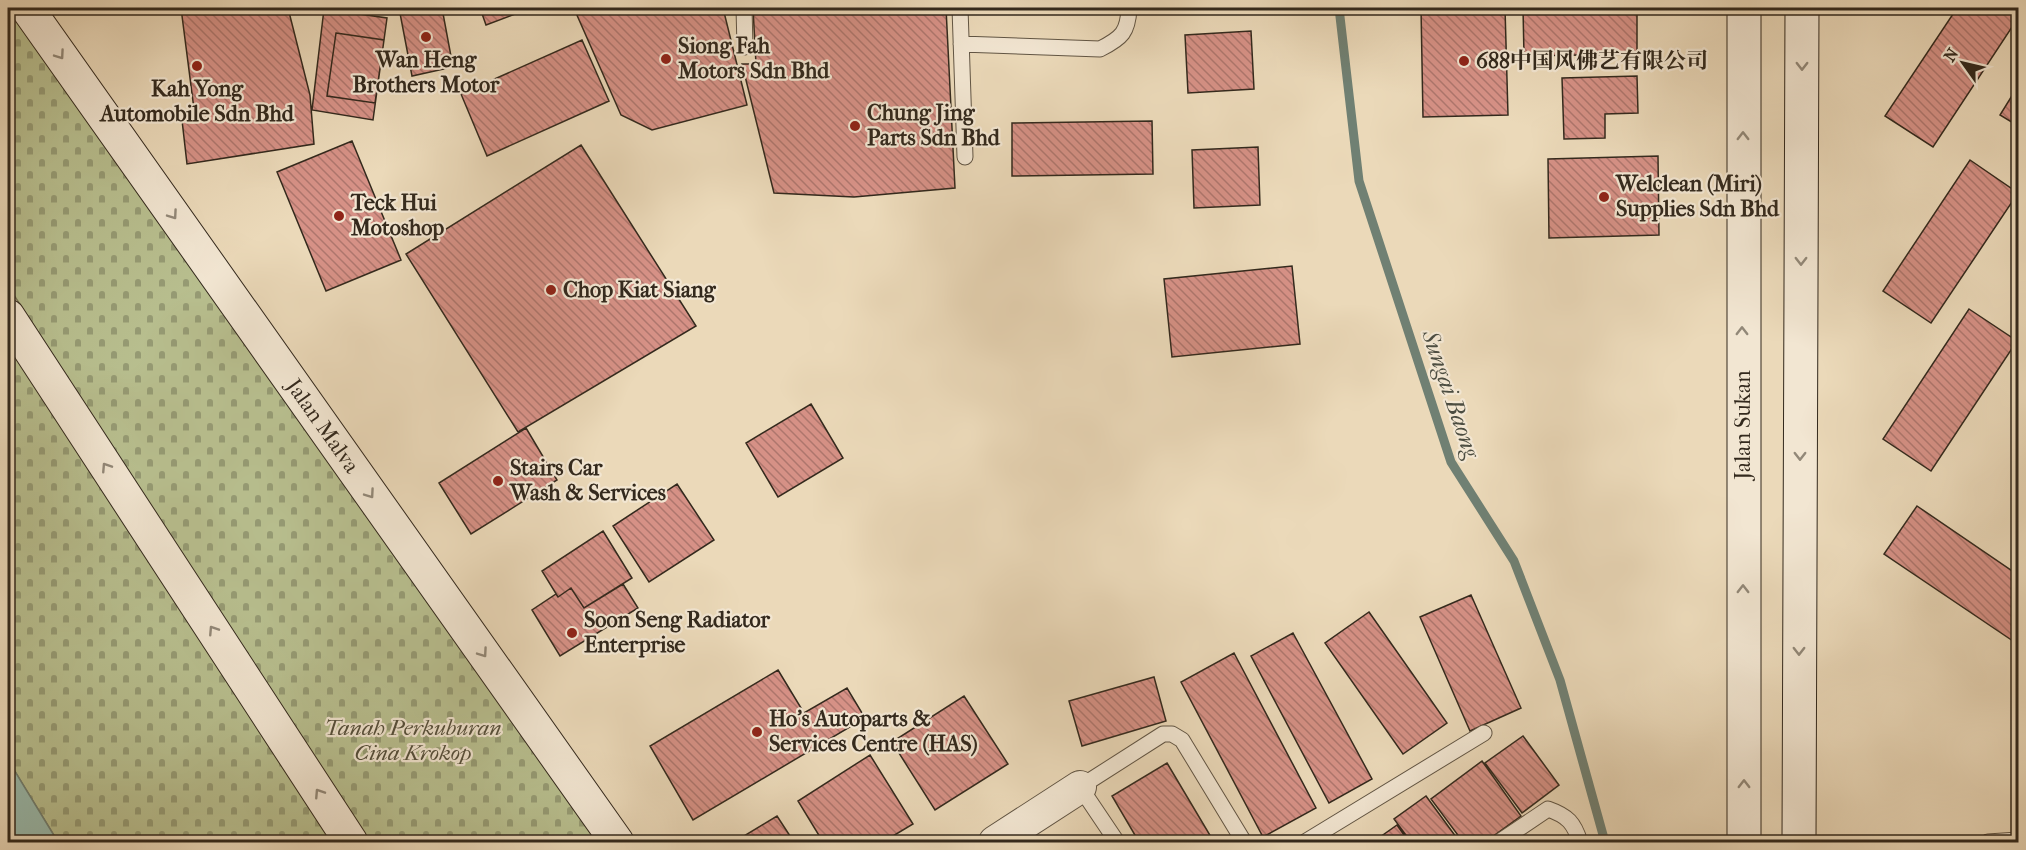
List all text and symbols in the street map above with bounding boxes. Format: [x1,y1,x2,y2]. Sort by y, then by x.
marker: Wan Heng Brothers Motor [419,30,433,44]
place label: Siong Fah Motors Sdn Bhd [677,33,830,84]
north arrow [1933,33,1993,93]
text: N [1940,44,1963,65]
place label: Wan Heng Brothers Motor [353,47,500,98]
place label: 688中国风佛艺有限公司 [1476,48,1708,74]
one-way arrow [53,49,64,60]
marker: Siong Fah Motors Sdn Bhd [659,52,673,66]
marker: 688中国风佛艺有限公司 [1457,54,1471,68]
marker: Kah Yong Automobile Sdn Bhd [190,59,204,73]
one-way arrow [1796,61,1808,70]
place label: Kah Yong Automobile Sdn Bhd [98,76,295,127]
place label: Chung Jing Parts Sdn Bhd [867,100,1001,151]
marker: Chung Jing Parts Sdn Bhd [848,119,862,133]
one-way arrow [1737,132,1749,141]
place label: Welclean (Miri) Supplies Sdn Bhd [1615,171,1780,222]
place label: Teck Hui Motoshop [350,190,444,241]
marker: Welclean (Miri) Supplies Sdn Bhd [1597,190,1611,204]
one-way arrow [166,208,177,219]
marker: Teck Hui Motoshop [332,209,346,223]
one-way arrow [1795,256,1807,265]
place label: Chop Kiat Siang [563,277,717,303]
marker: Chop Kiat Siang [544,283,558,297]
water label: Sungai Baong [1416,325,1486,462]
one-way arrow [1736,327,1748,336]
street label: Jalan Sukan [1730,370,1756,482]
street label: Jalan Malva [279,372,365,479]
one-way arrow [1794,451,1806,460]
place label: Stairs Car Wash & Services [509,455,666,506]
one-way arrow [102,462,113,473]
marker: Stairs Car Wash & Services [491,474,505,488]
one-way arrow [363,487,374,498]
one-way arrow [1737,585,1749,594]
place label: Soon Seng Radiator Enterprise [584,607,770,658]
one-way arrow [208,626,220,636]
marker: Soon Seng Radiator Enterprise [565,626,579,640]
one-way arrow [476,646,487,657]
one-way arrow [1793,646,1806,655]
place label: Ho's Autoparts & Services Centre (HAS) [769,706,978,757]
park label: Tanah Perkuburan Cina Krokop [325,715,502,766]
marker: Ho's Autoparts & Services Centre (HAS) [750,725,764,739]
one-way arrow [1737,780,1750,789]
one-way arrow [315,789,326,800]

